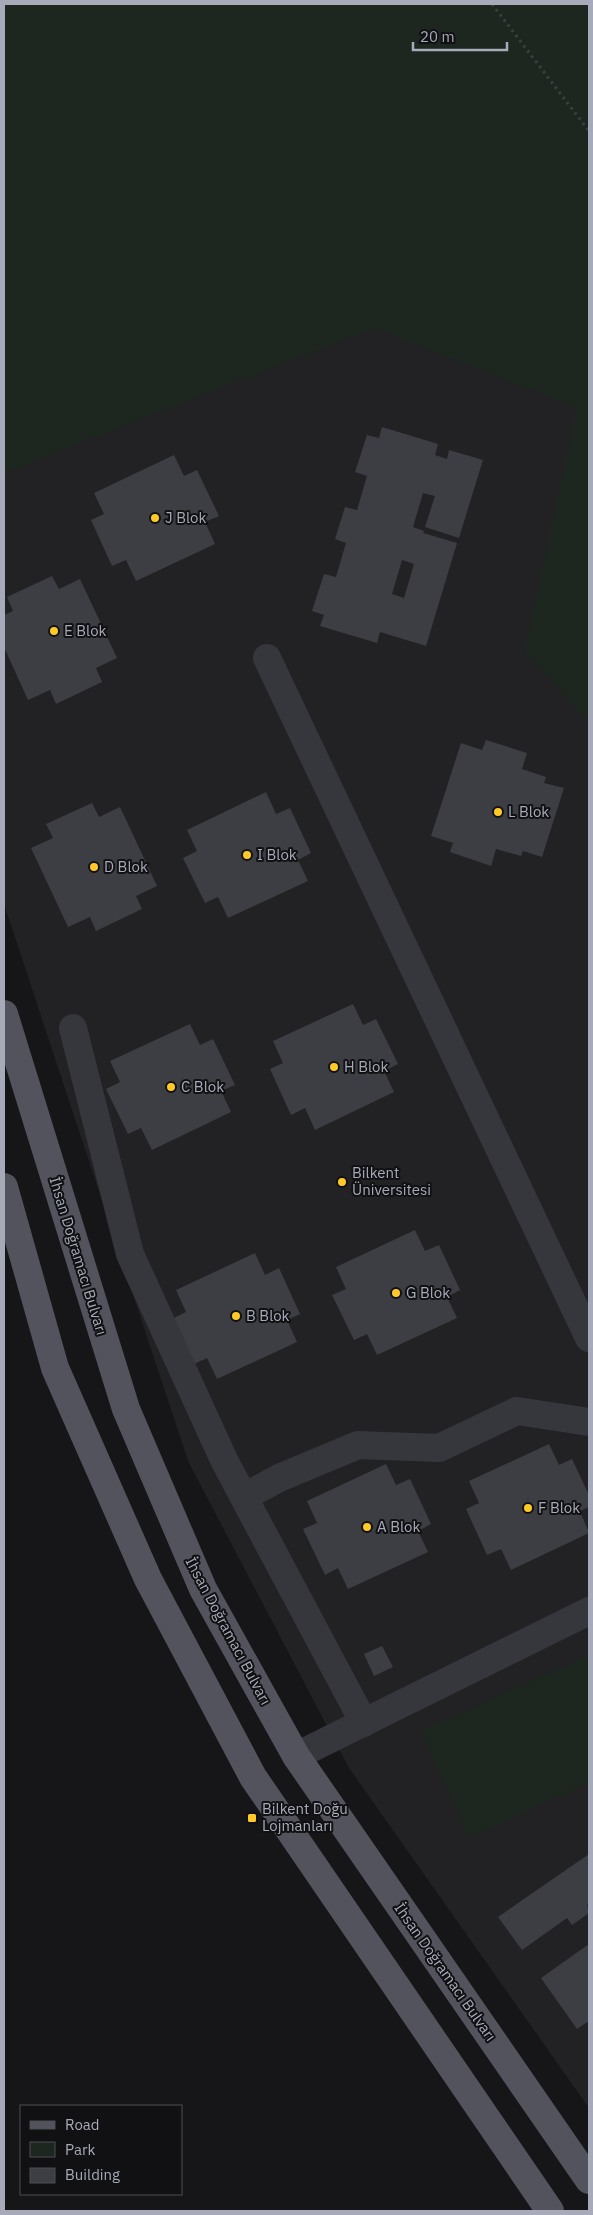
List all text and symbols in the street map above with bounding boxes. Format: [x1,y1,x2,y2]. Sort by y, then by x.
scale bar [413,20,507,52]
text: 20 m [420,27,455,46]
place label: J Blok [165,508,206,527]
marker: J Blok [149,512,161,524]
place label: E Blok [64,621,107,640]
marker: E Blok [48,625,60,637]
place label: L Blok [508,802,549,821]
marker: L Blok [492,806,504,818]
place label: I Blok [257,845,297,864]
marker: I Blok [241,849,253,861]
place label: D Blok [104,857,148,876]
marker: D Blok [88,861,100,873]
place label: H Blok [344,1057,388,1076]
marker: H Blok [328,1061,340,1073]
place label: C Blok [181,1077,224,1096]
marker: C Blok [165,1081,177,1093]
place label: Bilkent Üniversitesi [352,1163,431,1199]
street label: İhsan Doğramacı Bulvarı [45,1174,112,1337]
marker: Bilkent Üniversitesi [336,1176,348,1188]
place label: G Blok [406,1283,450,1302]
marker: G Blok [390,1287,402,1299]
place label: B Blok [246,1306,290,1325]
marker: B Blok [230,1310,242,1322]
place label: F Blok [538,1498,580,1517]
marker: F Blok [522,1502,534,1514]
place label: A Blok [377,1517,420,1536]
marker: A Blok [361,1521,373,1533]
street label: İhsan Doğramacı Bulvarı [181,1554,275,1708]
place label: Bilkent Doğu Lojmanları [262,1799,348,1835]
marker: Bilkent Doğu Lojmanları [246,1812,258,1824]
street label: İhsan Doğramacı Bulvarı [390,1899,500,2045]
legend [20,2105,182,2195]
text: Road [65,2115,100,2134]
text: Park [65,2140,95,2159]
text: Building [65,2165,120,2184]

